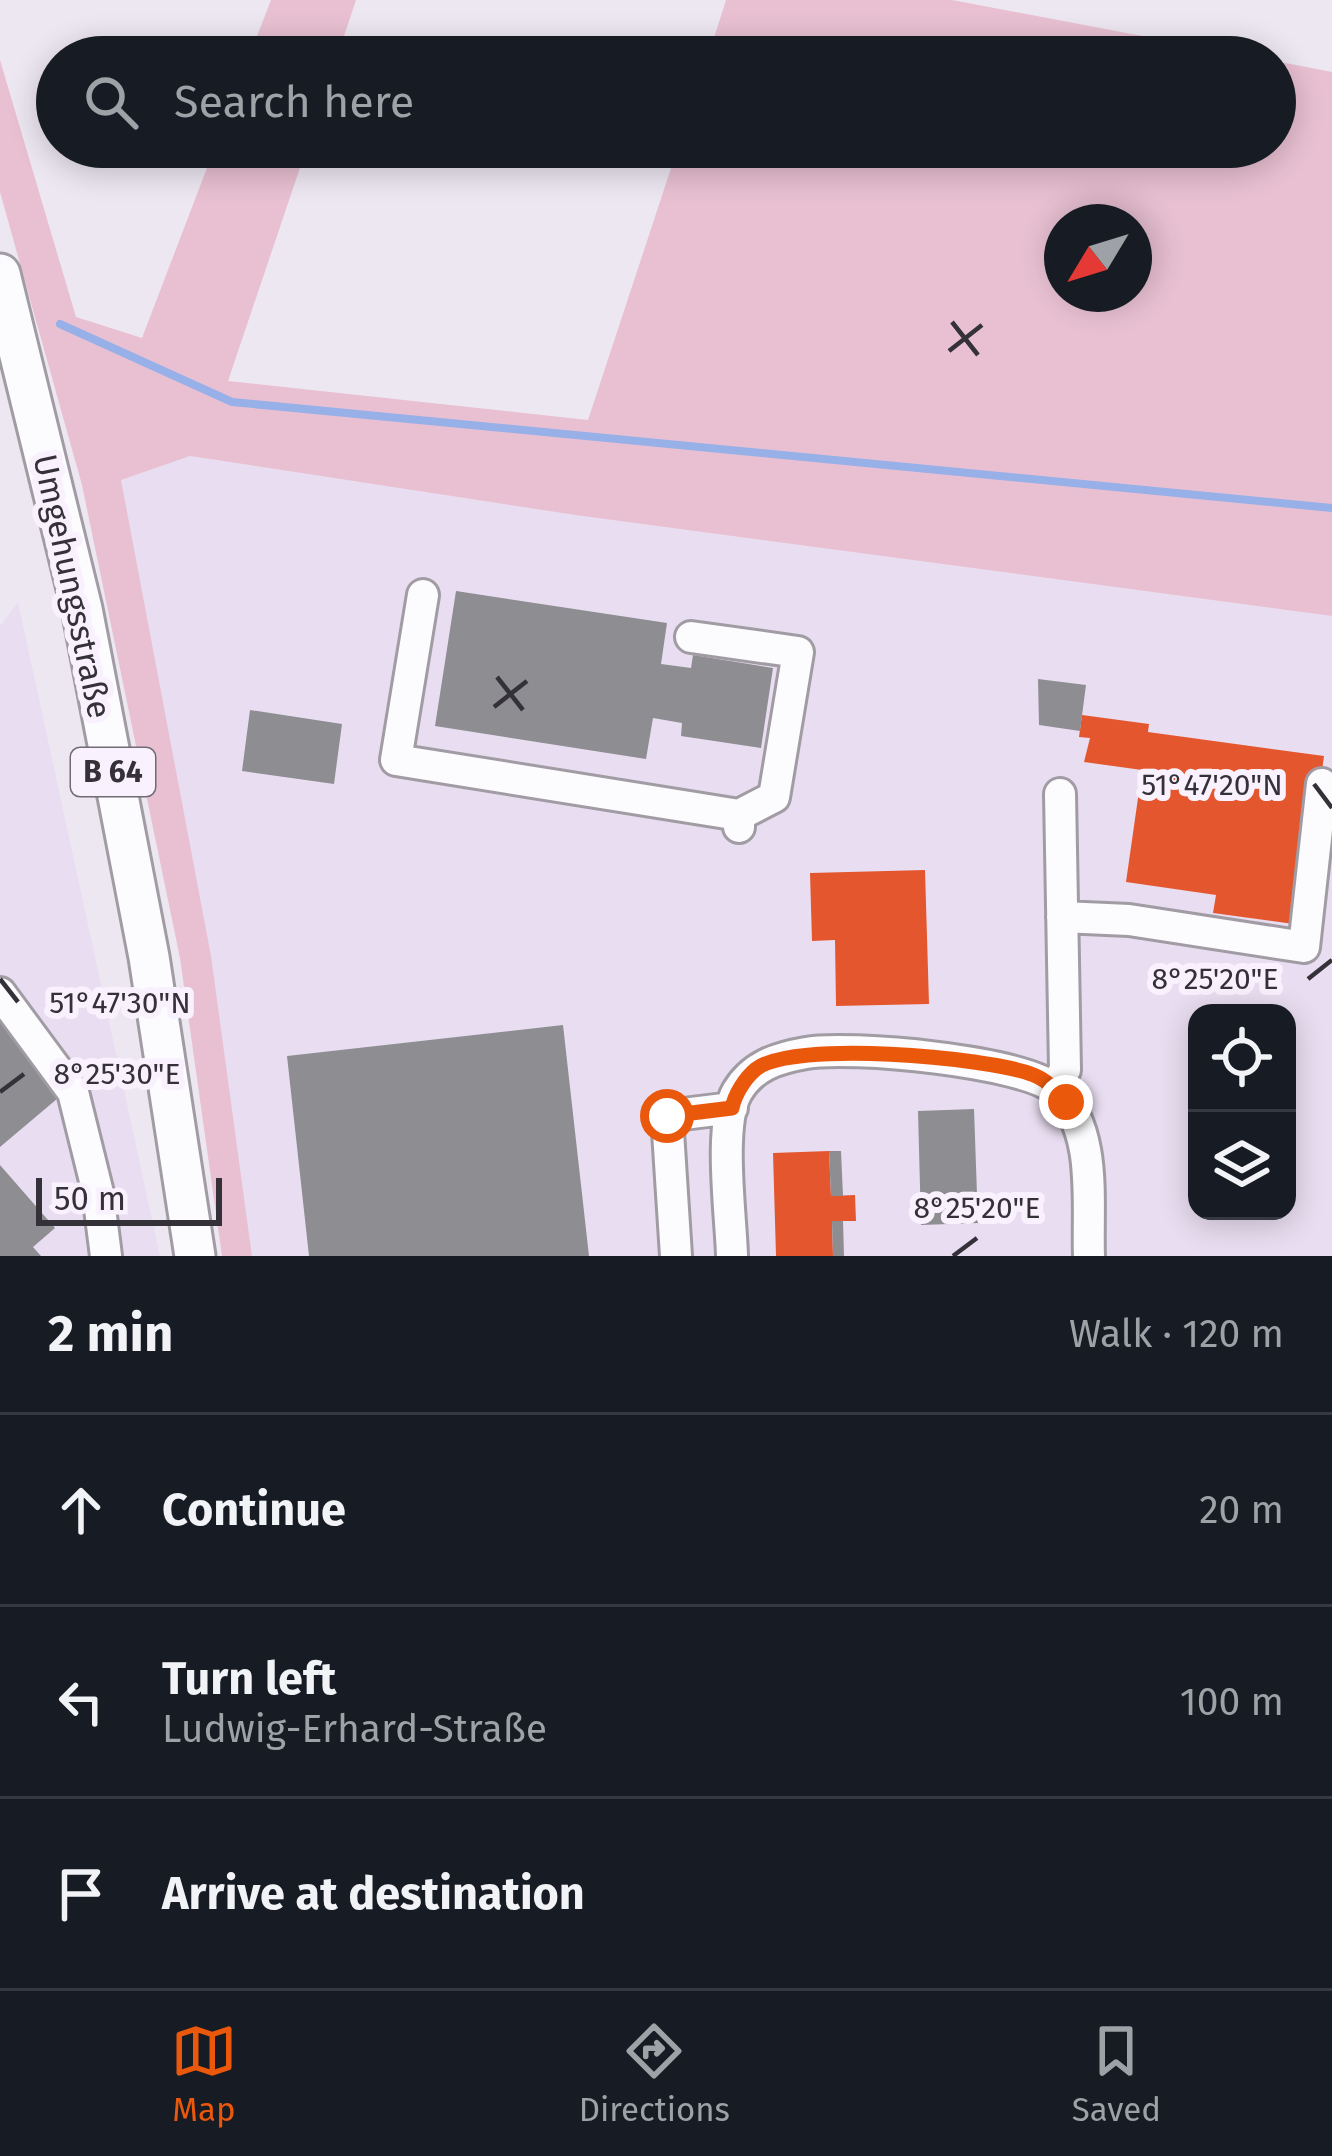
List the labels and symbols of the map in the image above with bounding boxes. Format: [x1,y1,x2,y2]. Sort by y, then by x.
north arrow [1044,204,1152,312]
street label: Umgehungsstraße [24,450,120,722]
road number: B 64 [71,748,155,796]
text: 51°47'20"N [1141,767,1283,803]
text: 8°25'20"E [1151,961,1279,997]
text: 51°47'30"N [49,985,191,1021]
text: 8°25'30"E [53,1056,181,1092]
route end [1039,1075,1093,1129]
route start [640,1089,694,1143]
scale bar [36,1172,222,1225]
text: 8°25'20"E [913,1190,1041,1226]

